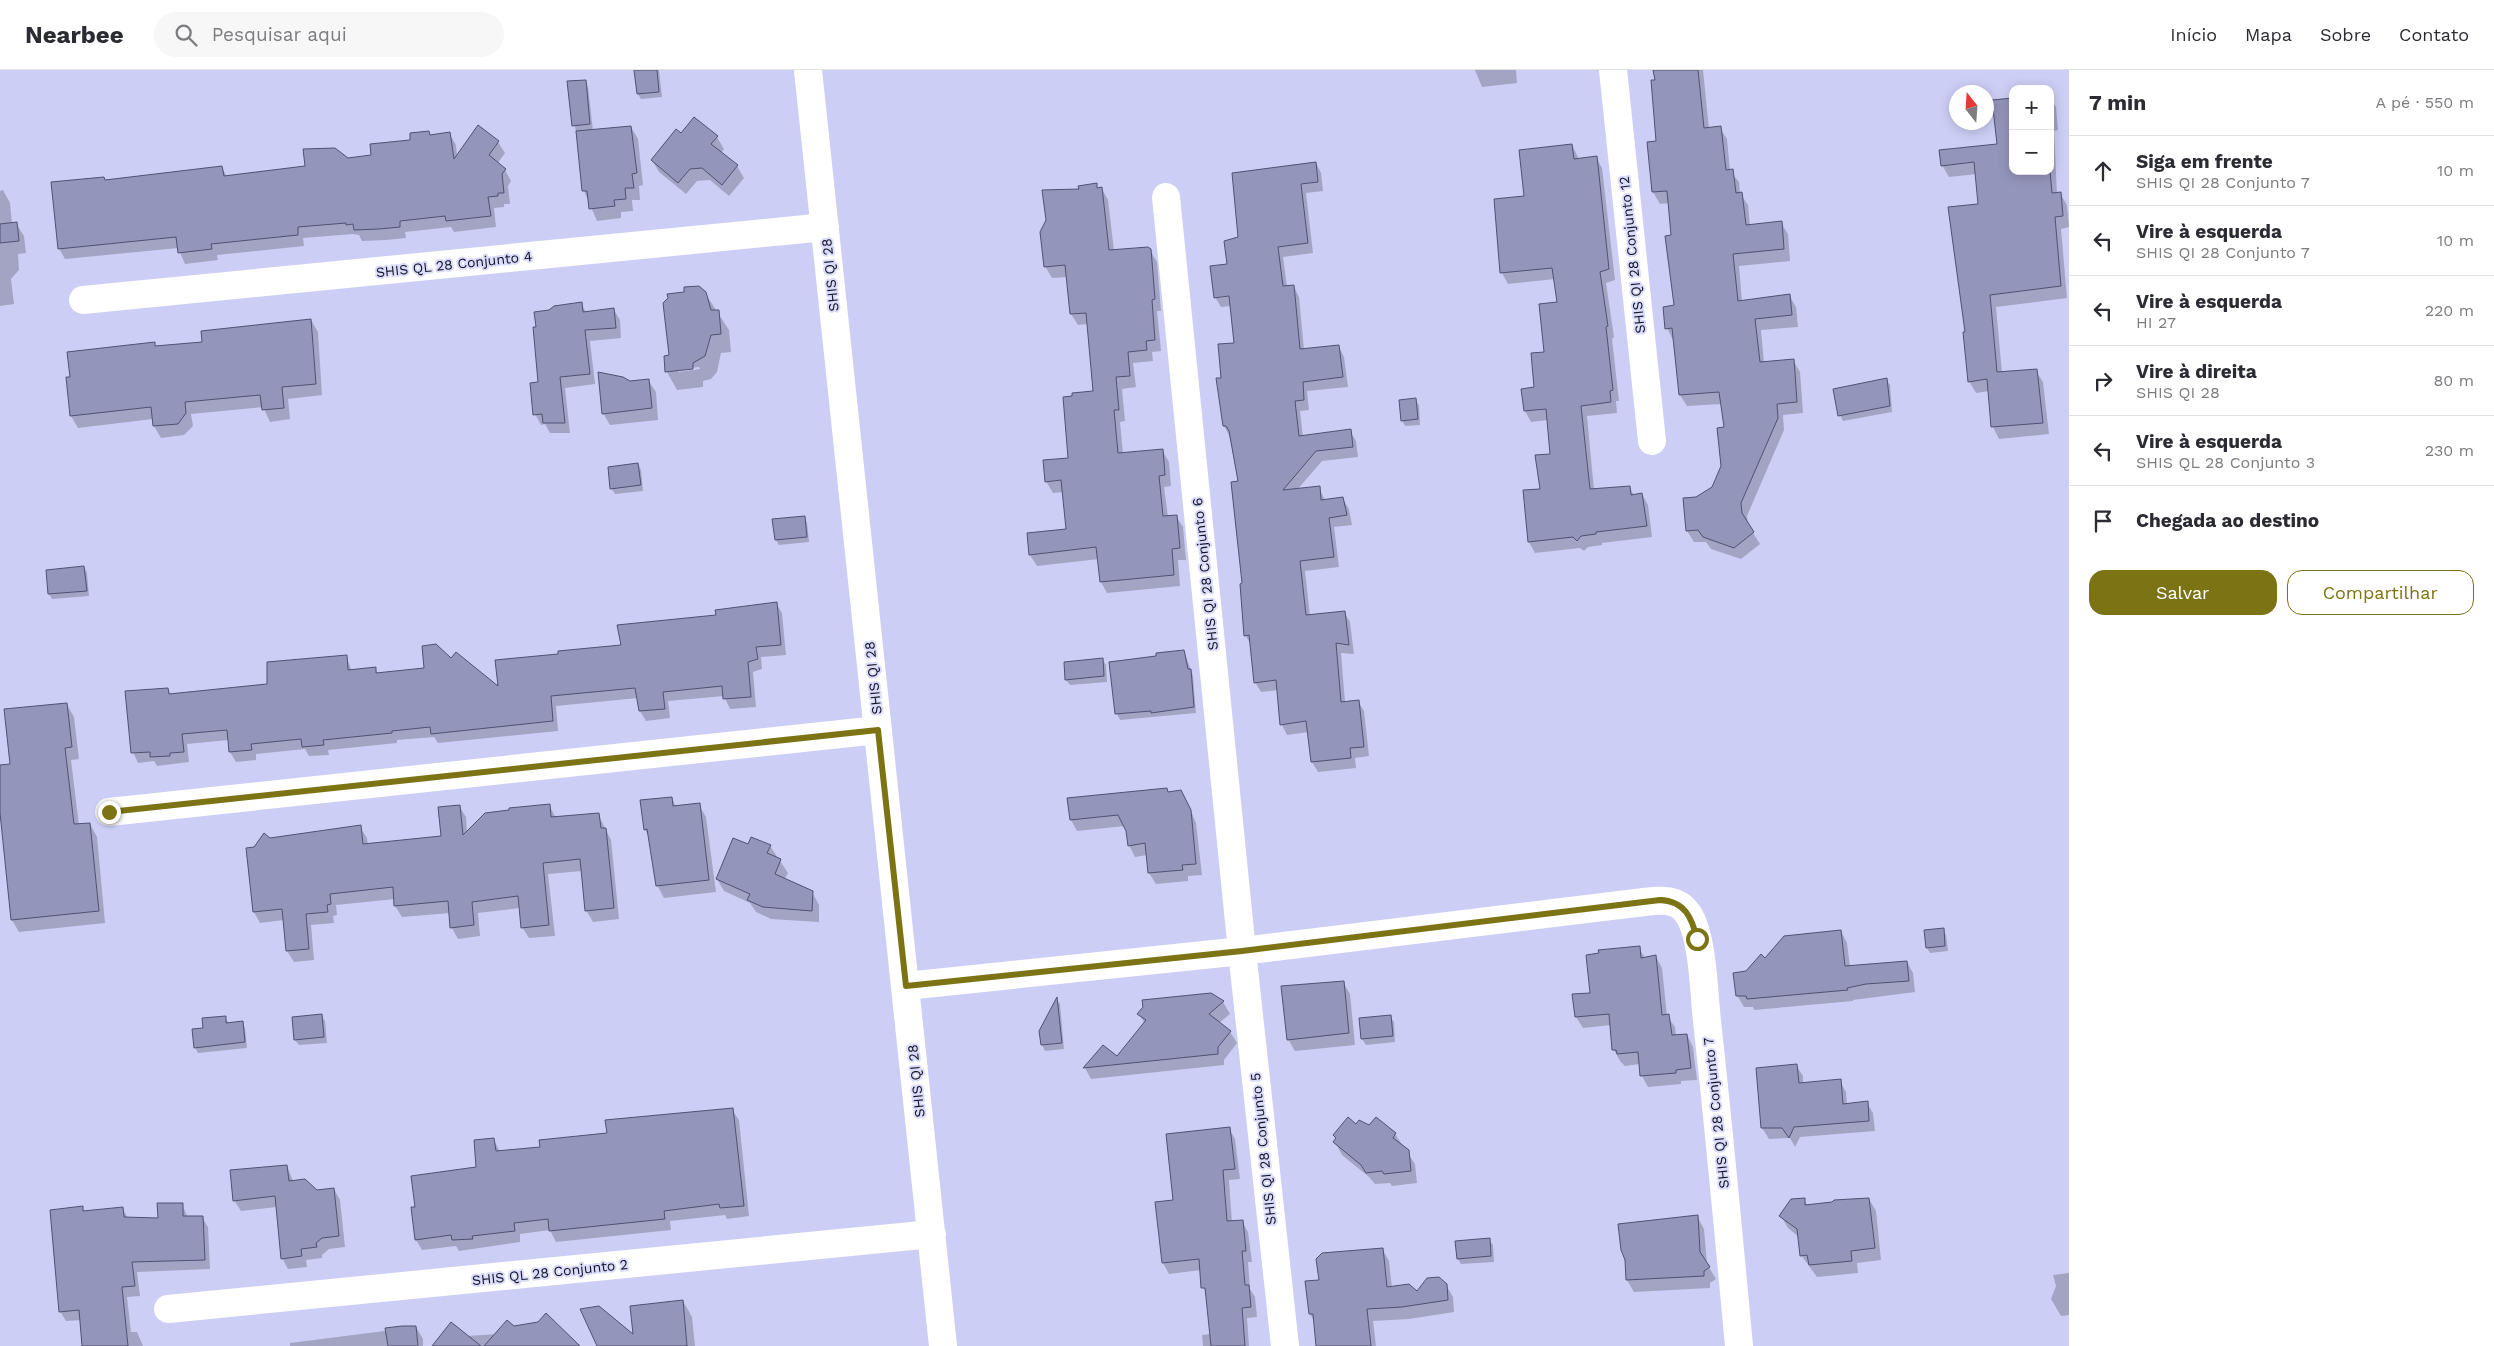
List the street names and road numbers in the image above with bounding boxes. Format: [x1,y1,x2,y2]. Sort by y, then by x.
street label: SHIS QI 28 Conjunto 12 [1616,176,1648,334]
street label: SHIS QI 28 [818,238,842,312]
street label: SHIS QL 28 Conjunto 4 [375,248,533,280]
street label: SHIS QI 28 Conjunto 6 [1189,497,1221,651]
street label: SHIS QI 28 [861,641,885,715]
street label: SHIS QI 28 Conjunto 7 [1700,1036,1732,1189]
street label: SHIS QI 28 [904,1044,928,1118]
street label: SHIS QI 28 Conjunto 5 [1247,1072,1279,1226]
street label: SHIS QL 28 Conjunto 2 [471,1256,629,1288]

